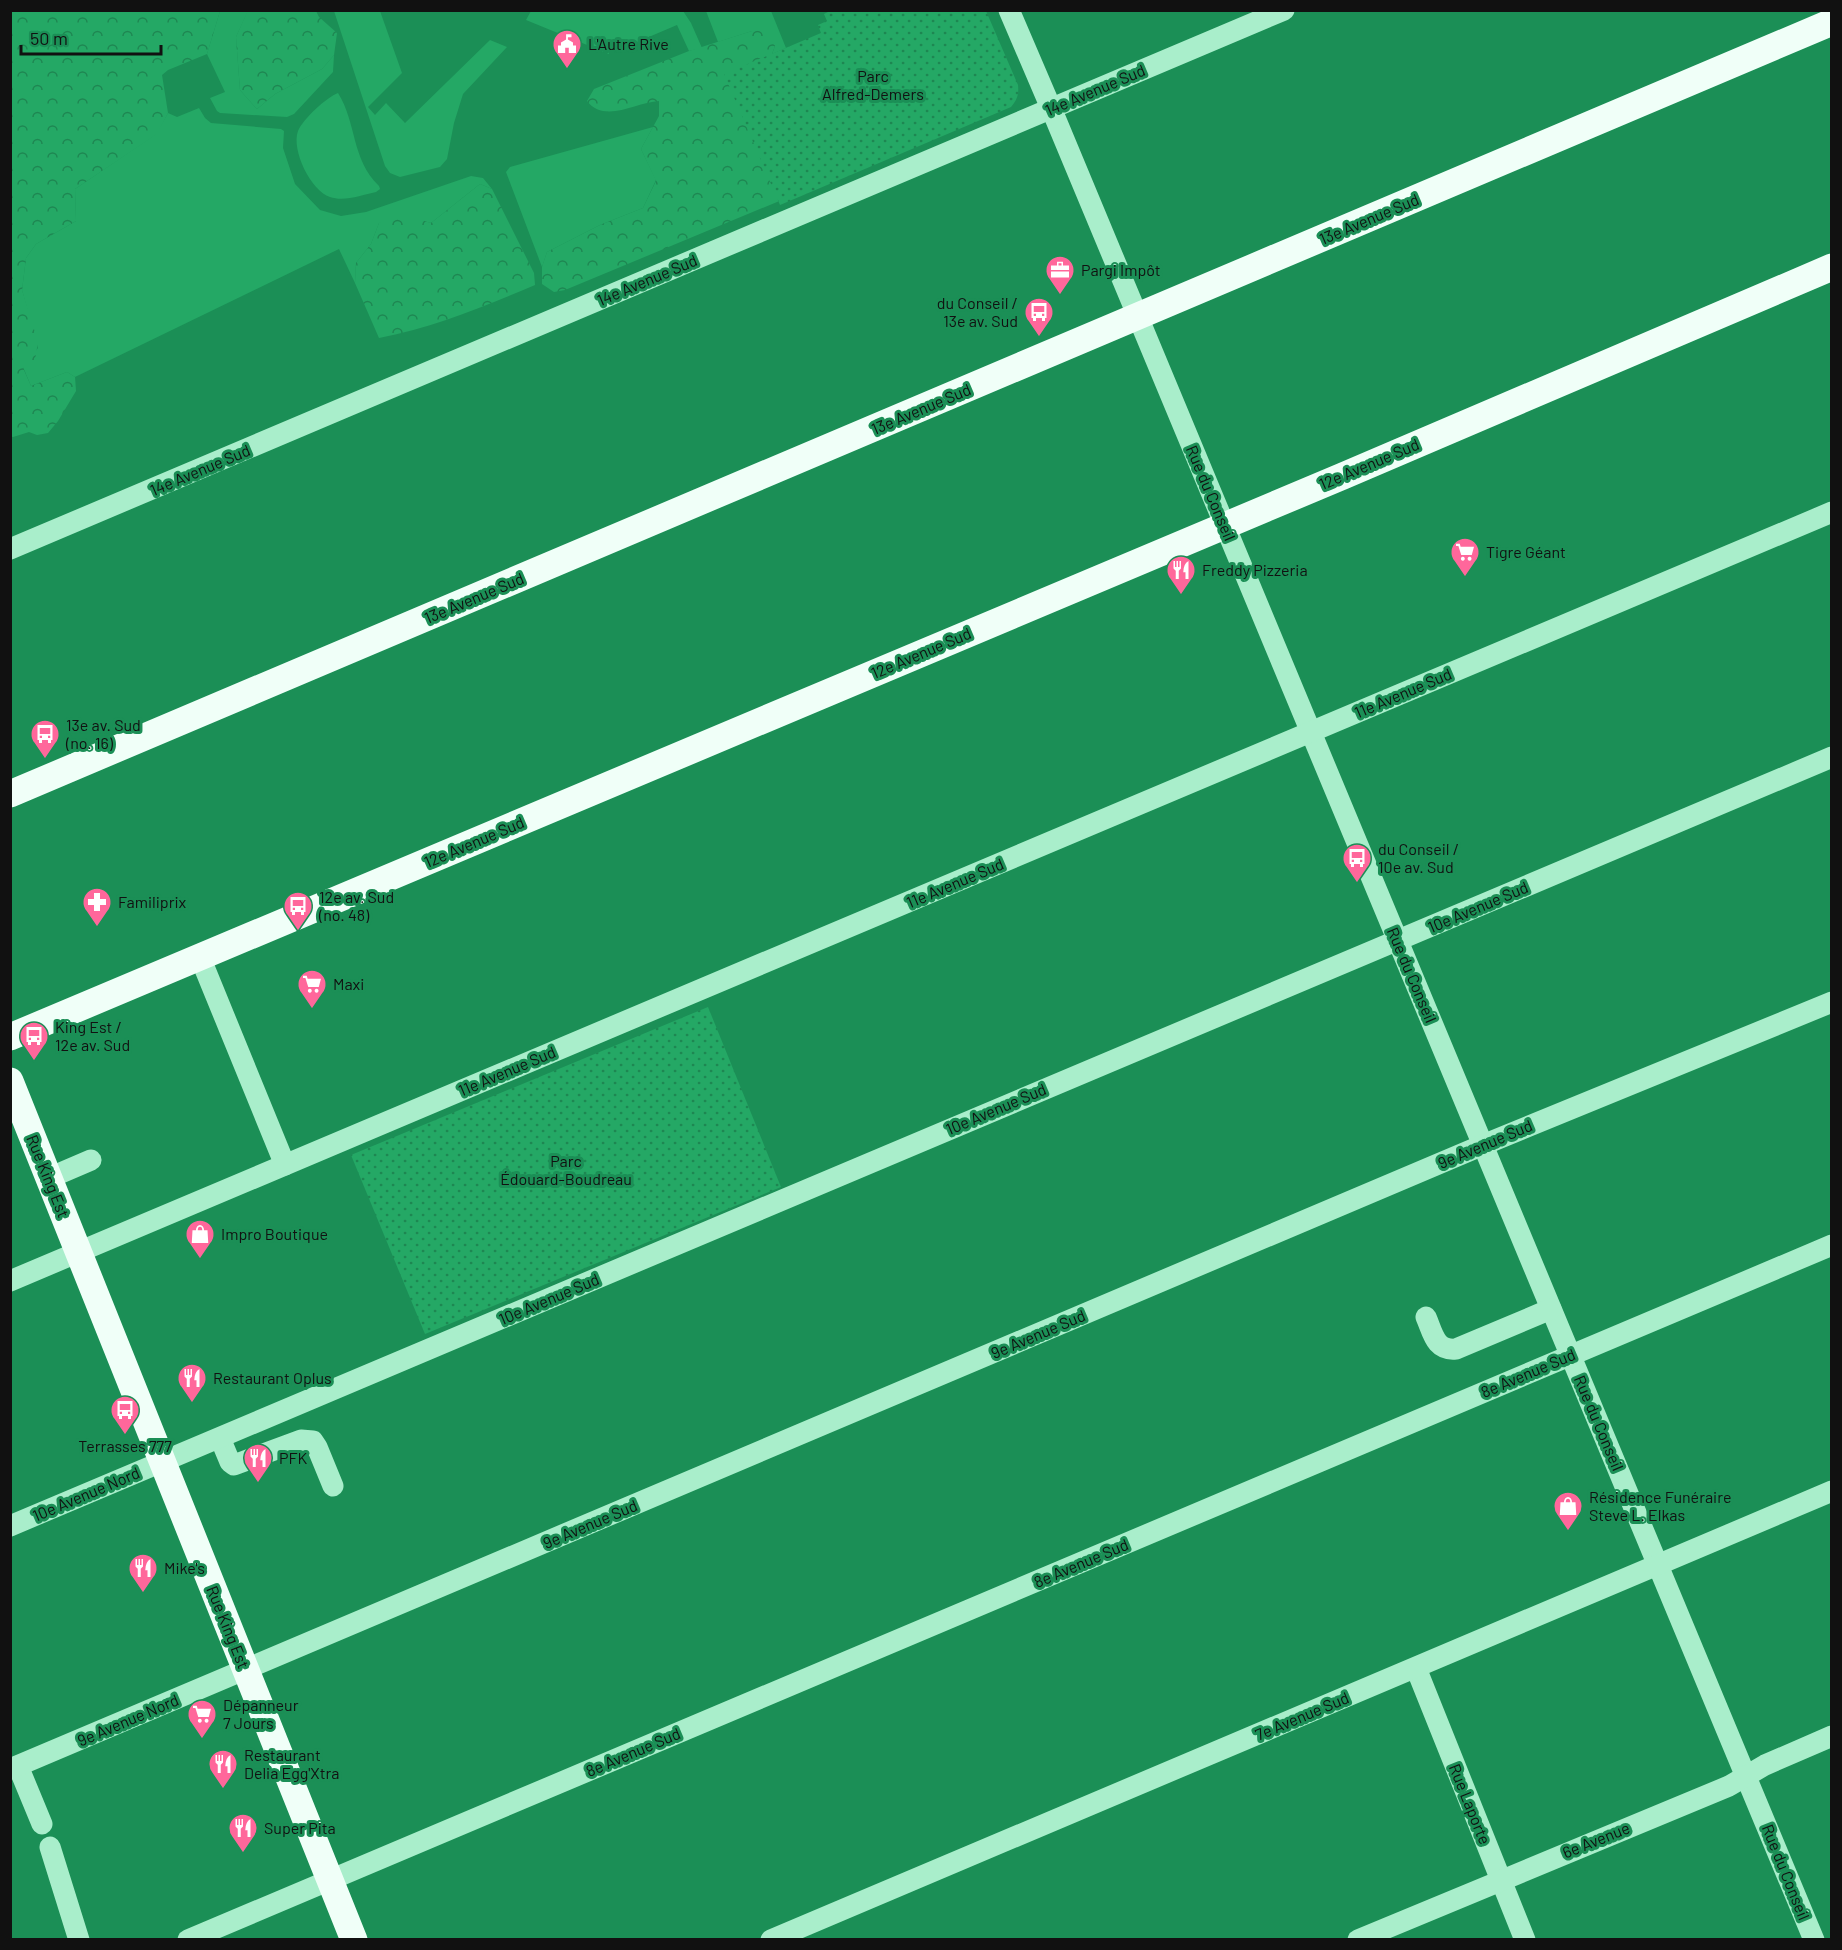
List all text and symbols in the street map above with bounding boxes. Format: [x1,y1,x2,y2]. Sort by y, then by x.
scale bar [21,18,160,56]
text: 50 m [30,27,68,49]
public building icon: L'Autre Rive [551,28,583,70]
place label: L'Autre Rive [588,34,669,53]
street label: 14e Avenue Sud [1042,60,1148,119]
park label: Parc Alfred-Demers [822,66,924,103]
street label: 13e Avenue Sud [1316,189,1421,248]
street label: 14e Avenue Sud [594,250,700,309]
office icon: Pargi Impôt [1044,254,1076,296]
place label: Pargi Impôt [1081,260,1160,279]
place label: du Conseil / 13e av. Sud [937,293,1018,330]
bus stop icon: du Conseil / 13e av. Sud [1023,296,1055,338]
street label: 13e Avenue Sud [868,379,973,438]
street label: 12e Avenue Sud [1316,434,1422,493]
street label: 14e Avenue Sud [147,440,253,499]
street label: Rue du Conseil [1183,442,1240,543]
supermarket icon: Tigre Géant [1449,536,1481,578]
place label: Tigre Géant [1486,542,1566,561]
restaurant icon: Freddy Pizzeria [1165,554,1197,596]
place label: Freddy Pizzeria [1202,560,1308,579]
street label: 13e Avenue Sud [421,568,526,627]
street label: 12e Avenue Sud [868,623,974,682]
street label: 11e Avenue Sud [1351,664,1454,722]
place label: 13e av. Sud (no. 16) [65,715,141,752]
bus stop icon: 13e av. Sud (no. 16) [29,718,61,760]
street label: 12e Avenue Sud [421,812,527,871]
place label: du Conseil / 10e av. Sud [1378,839,1459,876]
bus stop icon: du Conseil / 10e av. Sud [1341,842,1373,884]
street label: 11e Avenue Sud [903,854,1006,912]
street label: 10e Avenue Sud [1425,877,1531,936]
pharmacy icon: Familiprix [81,886,113,928]
place label: 12e av. Sud (no. 48) [318,887,394,924]
bus stop icon: 12e av. Sud (no. 48) [282,890,314,932]
place label: Familiprix [118,892,187,911]
street label: Rue du Conseil [1384,924,1441,1025]
supermarket icon: Maxi [296,968,328,1010]
place label: Maxi [333,974,364,993]
place label: King Est / 12e av. Sud [55,1017,130,1054]
bus stop icon: King Est / 12e av. Sud [18,1020,50,1062]
street label: 11e Avenue Sud [455,1042,558,1100]
street label: 10e Avenue Sud [943,1079,1049,1138]
street label: 9e Avenue Sud [1435,1115,1535,1172]
street label: Rue King Est [23,1132,74,1220]
park label: Parc Édouard-Boudreau [500,1151,632,1188]
shop icon: Impro Boutique [184,1218,216,1260]
place label: Impro Boutique [221,1224,328,1243]
street label: 10e Avenue Sud [496,1269,602,1328]
street label: 9e Avenue Sud [988,1305,1088,1362]
street label: 8e Avenue Sud [1478,1344,1578,1401]
restaurant icon: Restaurant Oplus [176,1362,208,1404]
place label: Restaurant Oplus [213,1368,332,1387]
street label: Rue du Conseil [1571,1372,1628,1473]
bus stop icon: Terrasses 777 [109,1394,141,1436]
place label: Terrasses 777 [78,1436,172,1455]
restaurant icon: PFK [242,1442,274,1484]
place label: PFK [279,1448,308,1467]
street label: 10e Avenue Nord [29,1462,142,1525]
place label: Résidence Funéraire Steve L. Elkas [1589,1487,1731,1524]
shop icon: Résidence Funéraire Steve L. Elkas [1552,1490,1584,1532]
street label: 9e Avenue Sud [540,1495,640,1552]
street label: 8e Avenue Sud [1031,1534,1131,1591]
restaurant icon: Mike's [127,1552,159,1594]
place label: Mike's [164,1558,205,1577]
street label: Rue King Est [203,1583,254,1671]
street label: 7e Avenue Sud [1252,1687,1352,1744]
street label: 9e Avenue Nord [74,1690,181,1749]
place label: Dépanneur 7 Jours [223,1695,299,1732]
supermarket icon: Dépanneur 7 Jours [186,1698,218,1740]
street label: 8e Avenue Sud [583,1723,683,1780]
place label: Restaurant Delia Egg'Xtra [244,1745,339,1782]
restaurant icon: Restaurant Delia Egg'Xtra [207,1748,239,1790]
street label: Rue Laporte [1446,1761,1495,1847]
restaurant icon: Super Pita [227,1812,259,1854]
street label: 6e Avenue [1559,1817,1632,1862]
place label: Super Pita [264,1818,336,1837]
street label: Rue du Conseil [1759,1821,1814,1922]

